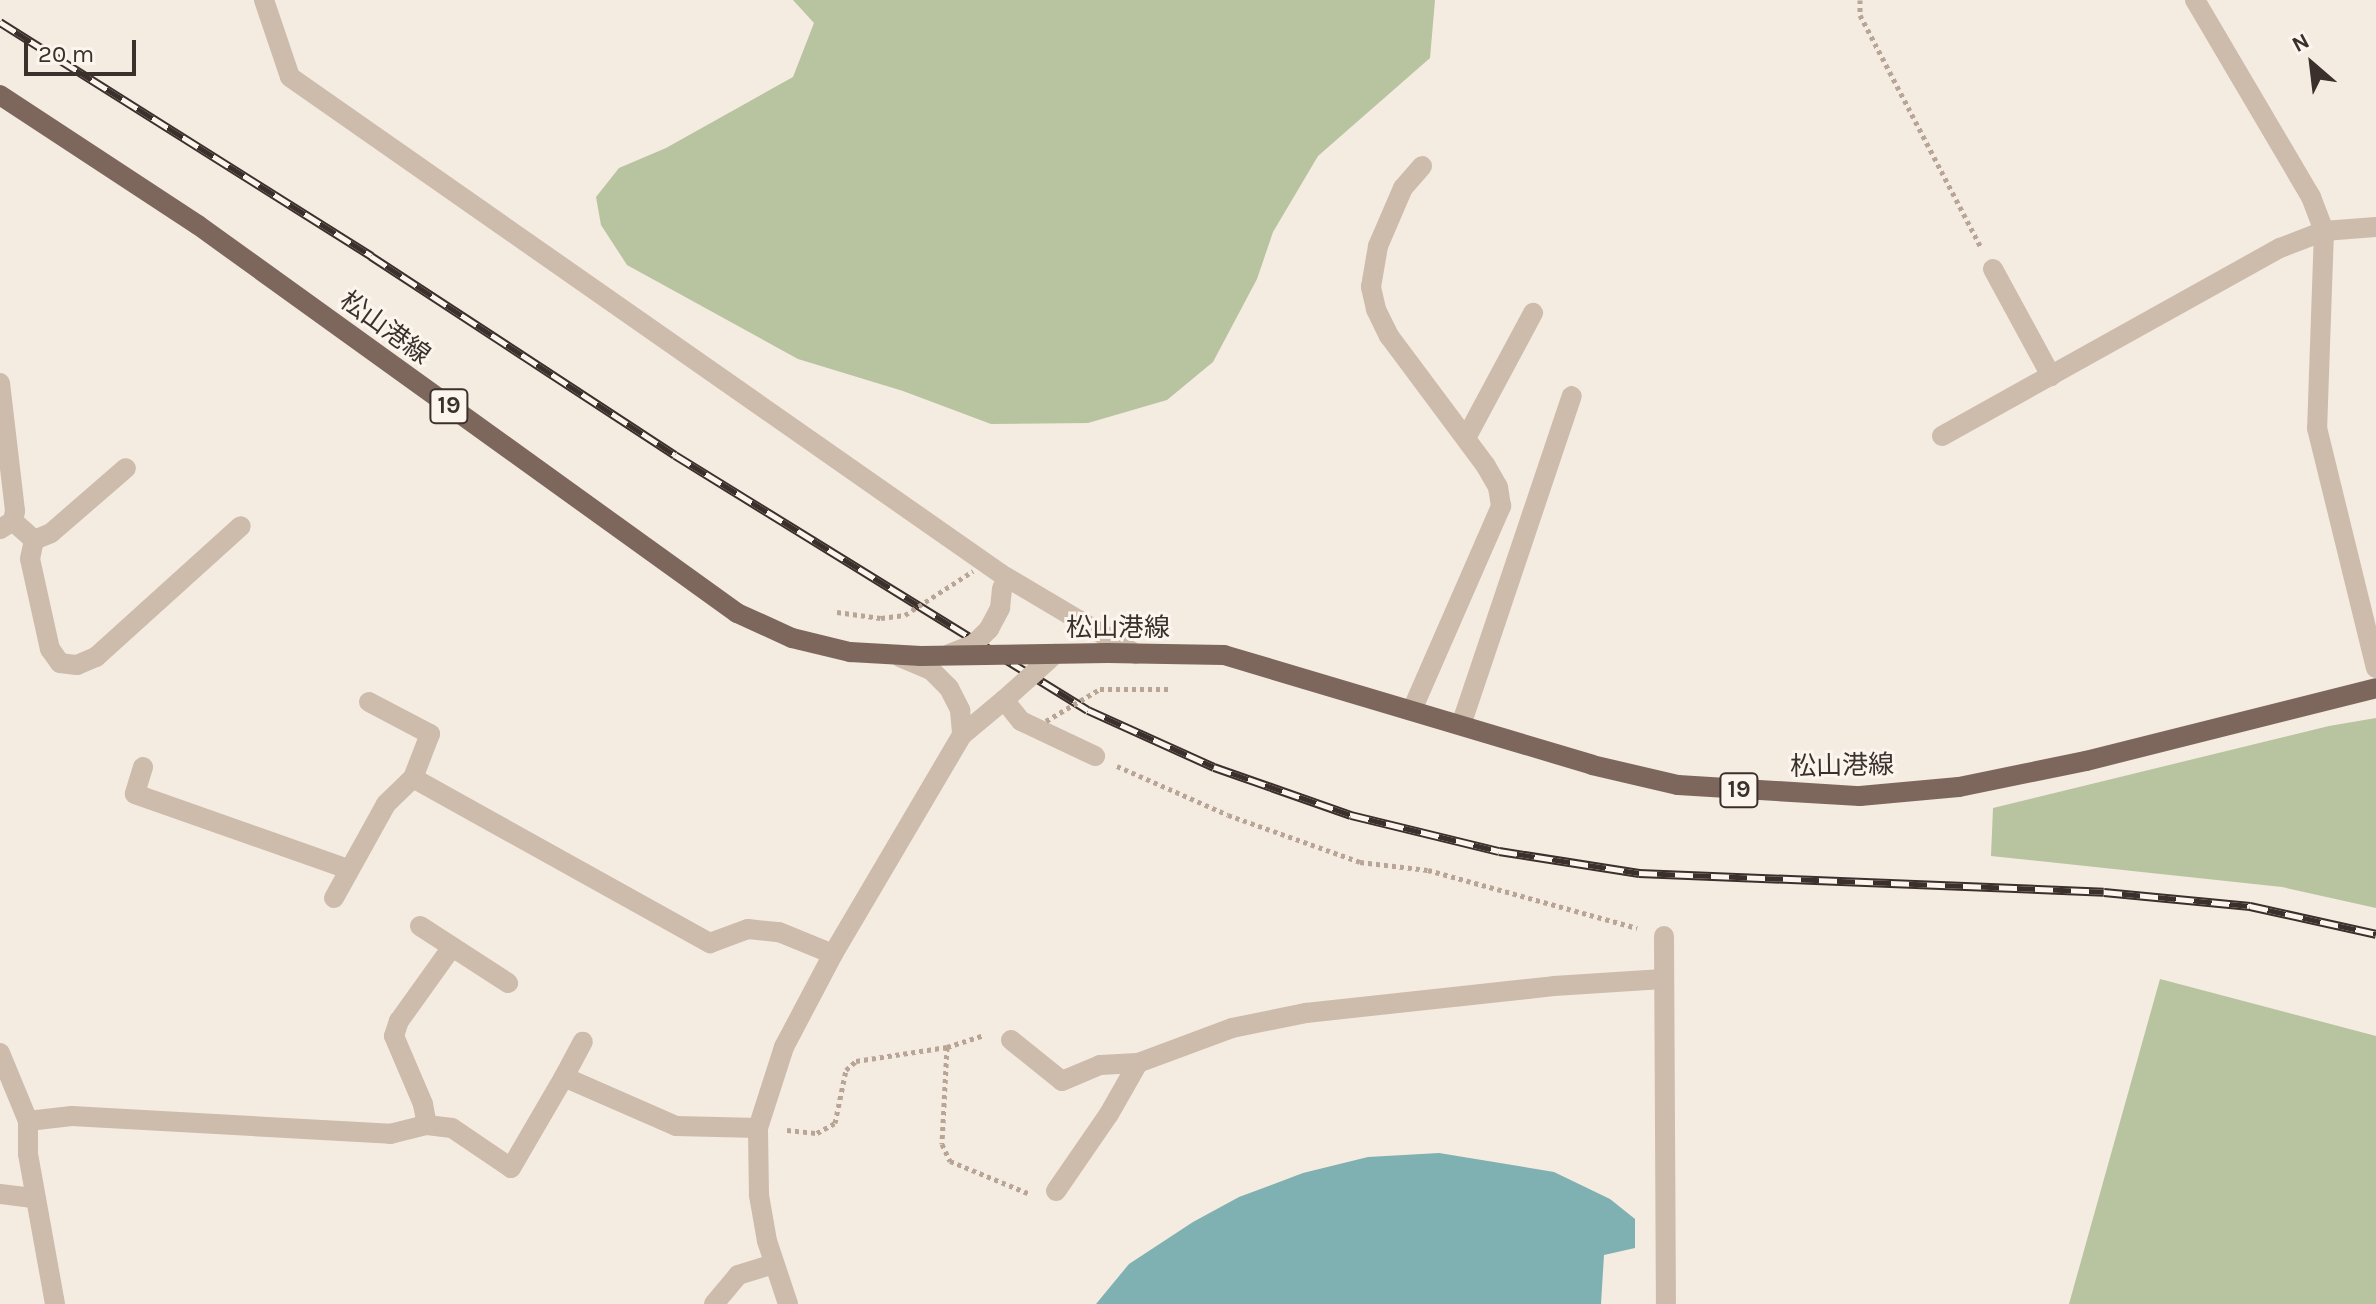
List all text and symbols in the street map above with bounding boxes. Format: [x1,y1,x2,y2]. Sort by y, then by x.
scale bar [28,24,140,74]
north arrow [2272,24,2352,104]
text: N [2288,28,2314,58]
text: 20 m [38,40,94,68]
street label: 松山港線 [334,285,436,371]
road number: 19 [429,386,469,426]
street label: 松山港線 [1066,612,1170,644]
street label: 松山港線 [1790,749,1894,783]
road number: 19 [1719,770,1759,810]

